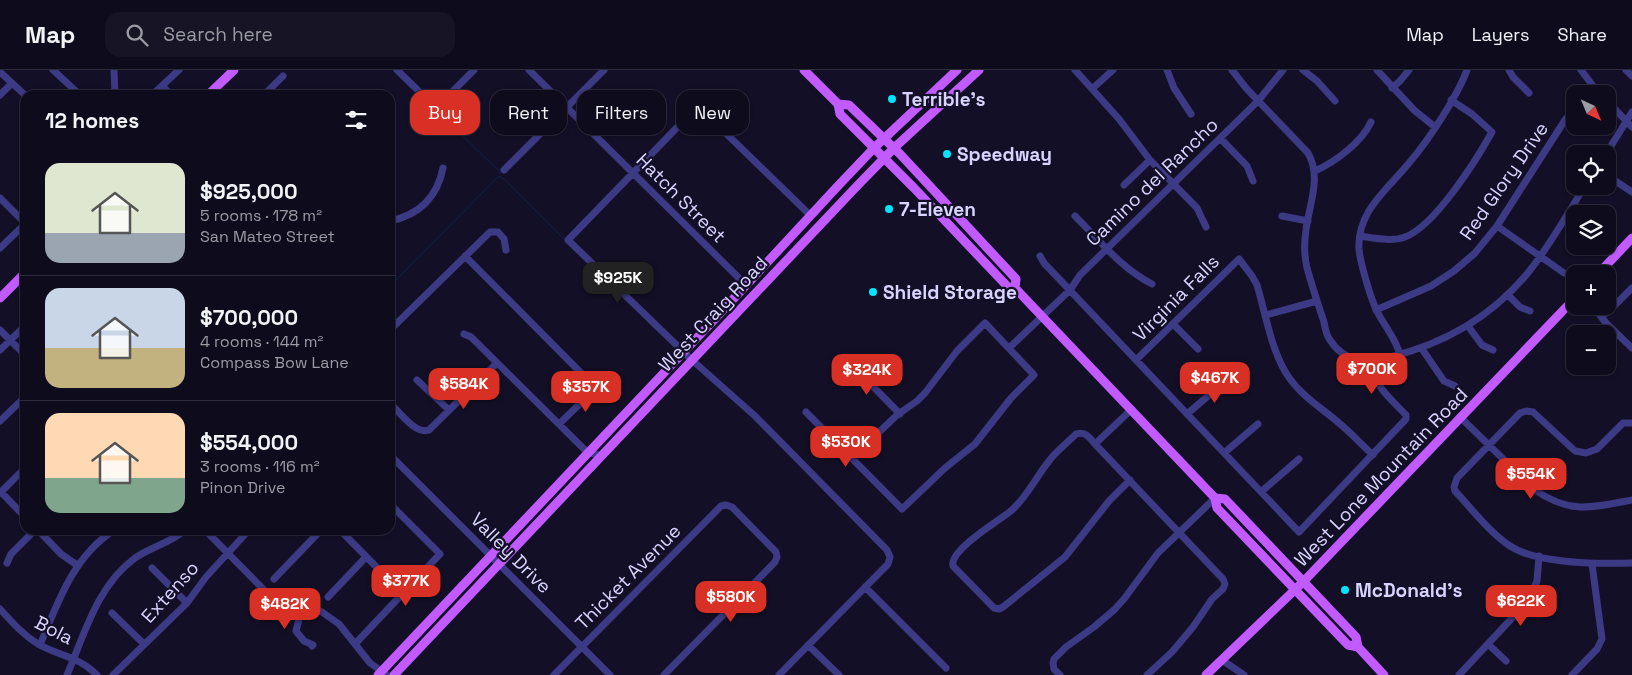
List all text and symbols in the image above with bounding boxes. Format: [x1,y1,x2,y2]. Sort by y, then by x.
search box [105,12,455,57]
text: Map [25,19,75,50]
icon: search [123,21,151,49]
text: Search here [163,22,273,47]
text: Map [1406,23,1444,46]
text: Layers [1472,23,1529,46]
text: Share [1557,23,1607,46]
north arrow [1566,85,1616,135]
map controls [1566,85,1616,375]
place label: Terrible's [902,87,986,112]
chip: Buy [410,90,480,135]
chip: Rent [490,90,567,135]
chip: Filters [577,90,666,135]
chip: New [676,90,749,135]
marker: Terrible's [886,93,898,105]
icon: filters [342,106,370,134]
text: 12 homes [45,107,139,134]
street label: Camino del Rancho [1080,112,1224,252]
street label: Red Glory Drive [1454,117,1554,245]
place label: Speedway [957,142,1052,167]
button: locate [1566,145,1616,195]
street label: Hatch Street [631,148,731,248]
marker: Speedway [941,148,953,160]
text: $925,000 [200,178,298,205]
icon: home [85,183,145,243]
place label: 7-Eleven [899,197,976,222]
marker: 7-Eleven [883,203,895,215]
text: 5 rooms · 178 m² [200,205,322,226]
button: layers [1566,205,1616,255]
text: San Mateo Street [200,226,335,247]
street label: Virginia Falls [1127,249,1225,347]
street label: West Craig Road [653,251,773,377]
pin: $925K [583,262,653,304]
button: + [1566,265,1616,315]
text: $925K [594,267,642,288]
place label: Shield Storage [883,280,1017,305]
marker: Shield Storage [867,286,879,298]
text: $700,000 [200,304,298,331]
icon: home [85,308,145,368]
button: − [1566,325,1616,375]
text: 4 rooms · 144 m² [200,331,323,352]
text: Compass Bow Lane [200,352,349,373]
pin: $700K [1337,352,1407,395]
pin: $324K [832,354,902,396]
text: $700K [1347,358,1397,379]
text: $324K [843,359,891,380]
pin: $467K [1180,362,1250,404]
text: $467K [1191,367,1239,388]
pin: $584K [429,368,499,410]
pin: $357K [551,370,621,413]
text: $584K [439,373,489,394]
text: $357K [562,376,610,397]
street label: West Lone Mountain Road [1289,382,1473,572]
pin: $530K [811,426,881,468]
text: $554,000 [200,429,298,456]
text: $530K [821,431,871,452]
icon: home [85,433,145,493]
text: 3 rooms · 116 m² [200,456,320,477]
pin: $554K [1496,458,1566,500]
text: $554K [1506,463,1556,484]
text: Pinon Drive [200,477,285,498]
street label: Valley Drive [465,507,557,599]
street label: Thicket Avenue [570,519,686,635]
street label: Extenso [136,556,204,628]
pin: $377K [371,564,441,607]
text: $377K [382,570,430,591]
place label: McDonald's [1355,578,1462,603]
pin: $580K [696,580,766,623]
marker: McDonald's [1339,584,1351,596]
pin: $622K [1486,584,1556,627]
text: $580K [706,586,756,607]
pin: $482K [250,588,320,630]
text: $622K [1497,590,1545,611]
text: $482K [261,593,310,614]
street label: Bola [31,610,78,650]

